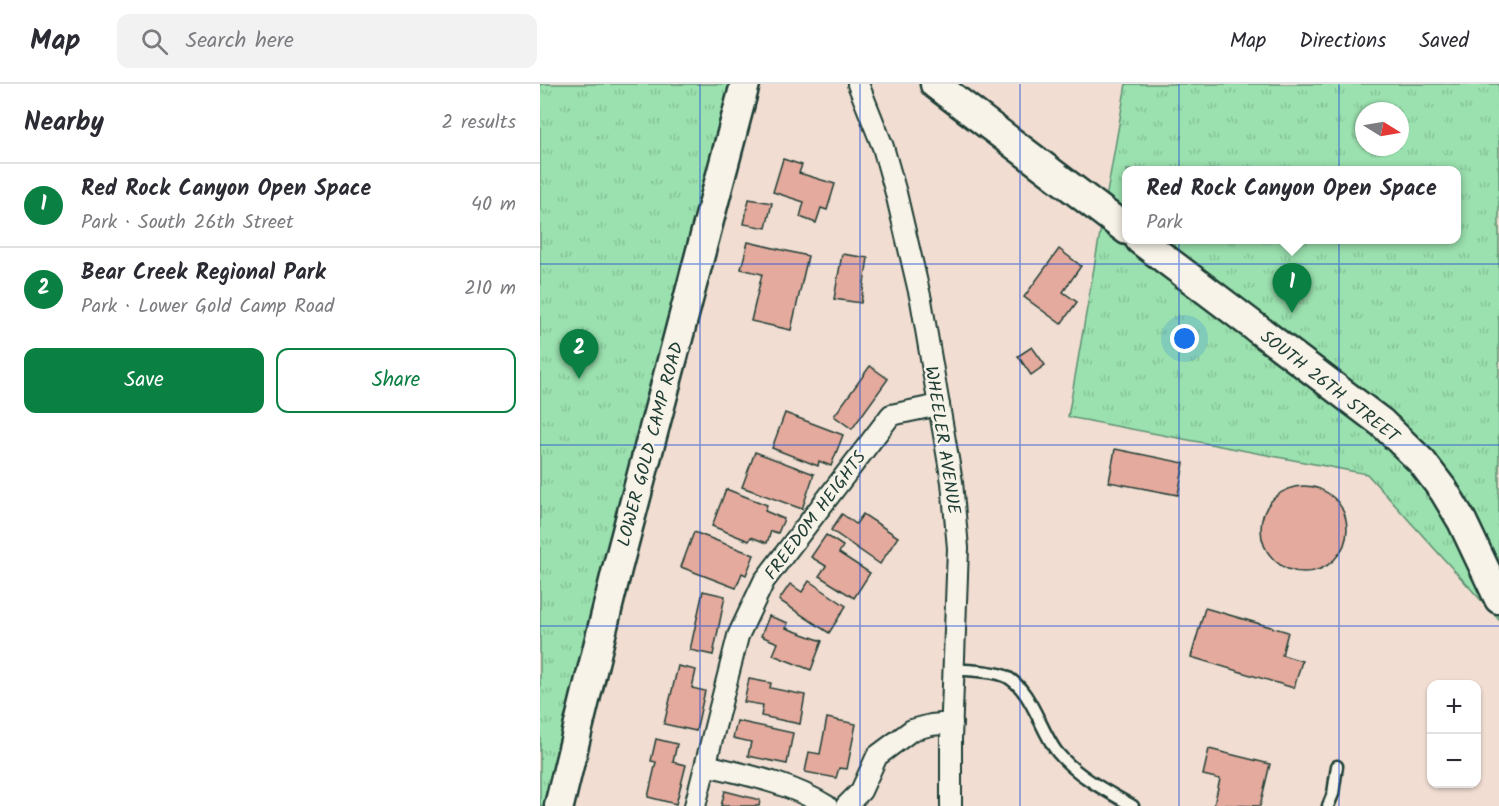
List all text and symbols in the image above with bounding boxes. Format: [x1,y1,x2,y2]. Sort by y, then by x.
search box [117,14,537,68]
text: Map [30,19,81,64]
text: Search here [186,24,294,59]
icon: search [138,25,171,58]
text: Map [1230,25,1266,58]
text: Directions [1299,25,1386,58]
text: Saved [1419,25,1469,58]
text: Nearby [24,102,104,144]
north arrow [1355,102,1409,156]
text: 2 results [441,107,516,139]
popup [1122,166,1461,244]
text: Red Rock Canyon Open Space [81,172,371,207]
text: Red Rock Canyon Open Space [1146,172,1437,207]
text: 1 [40,189,47,221]
text: 40 m [471,189,516,221]
text: Park · South 26th Street [81,207,294,239]
text: Park [1146,207,1183,239]
text: Bear Creek Regional Park [81,256,326,291]
pin: 1 [1272,264,1311,313]
text: 2 [38,273,49,305]
text: 210 m [464,273,516,305]
text: Park · Lower Gold Camp Road [81,291,334,323]
street label: SOUTH 26TH STREET [1253,323,1406,452]
your location [1170,324,1199,353]
pin: 2 [560,330,598,379]
street label: LOWER GOLD CAMP ROAD [610,338,693,550]
button: Save [24,348,264,413]
button: Share [276,348,516,413]
street label: WHEELER AVENUE [915,364,968,517]
street label: FREEDOM HEIGHTS [758,445,875,587]
map controls [1427,680,1481,788]
button: + [1427,680,1481,734]
button: − [1427,734,1481,788]

